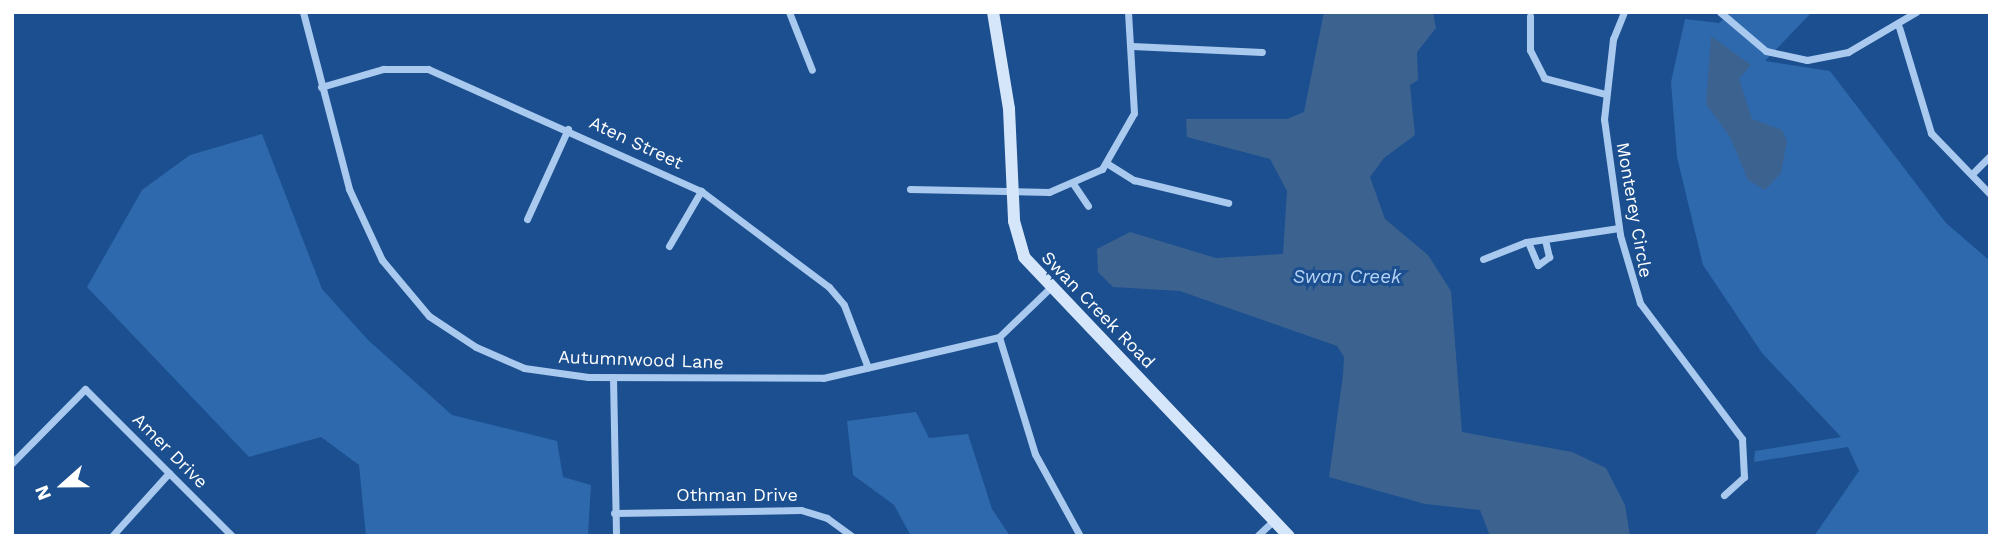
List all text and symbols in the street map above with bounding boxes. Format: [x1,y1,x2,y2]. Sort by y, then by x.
street label: Aten Street [586,112,686,174]
street label: Monterey Circle [1611,140,1657,280]
street label: Swan Creek Road [1037,247,1159,373]
water label: Swan Creek [1293,266,1401,288]
street label: Autumnwood Lane [558,346,724,374]
street label: Amer Drive [128,409,212,493]
north arrow [28,450,98,520]
text: N [30,482,56,503]
street label: Othman Drive [676,484,798,506]

